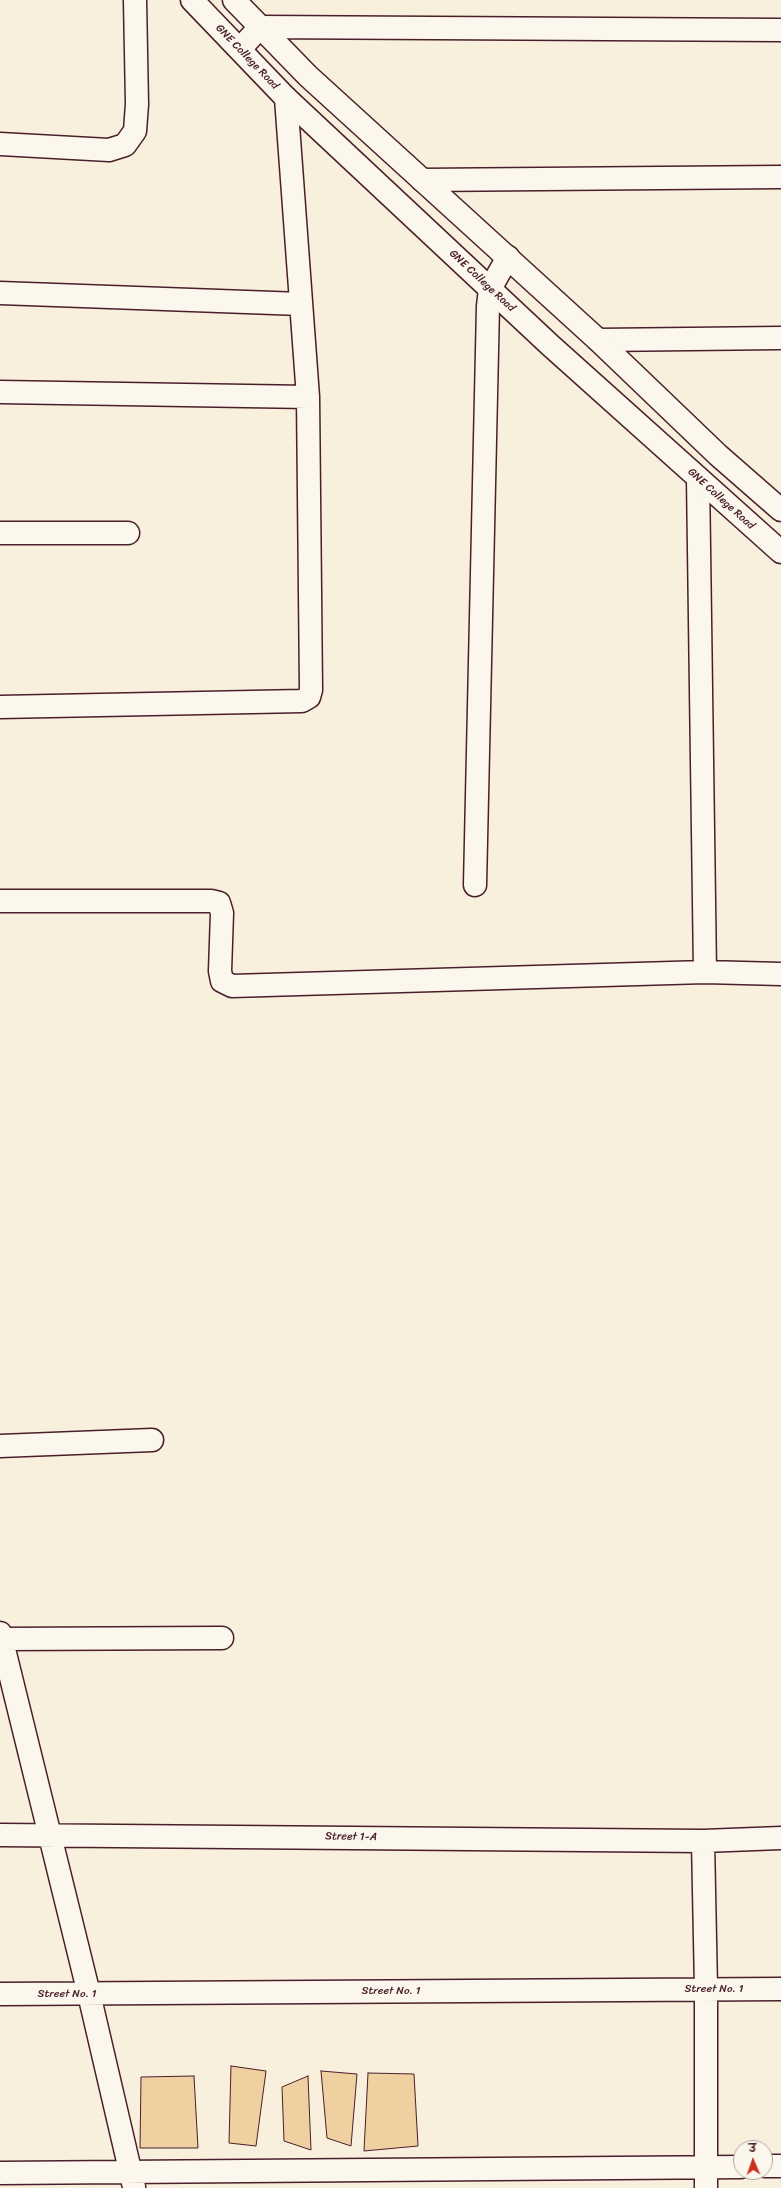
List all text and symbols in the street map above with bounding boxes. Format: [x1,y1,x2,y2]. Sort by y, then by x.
street label: GNE College Road [213,22,281,92]
street label: GNE College Road [446,247,518,315]
street label: GNE College Road [685,466,757,532]
street label: Street 1-A [325,1830,377,1844]
street label: Street No. 1 [685,1982,743,1996]
street label: Street No. 1 [362,1984,420,1998]
street label: Street No. 1 [38,1987,96,2001]
text: उ [749,2139,757,2158]
north arrow [733,2140,773,2180]

